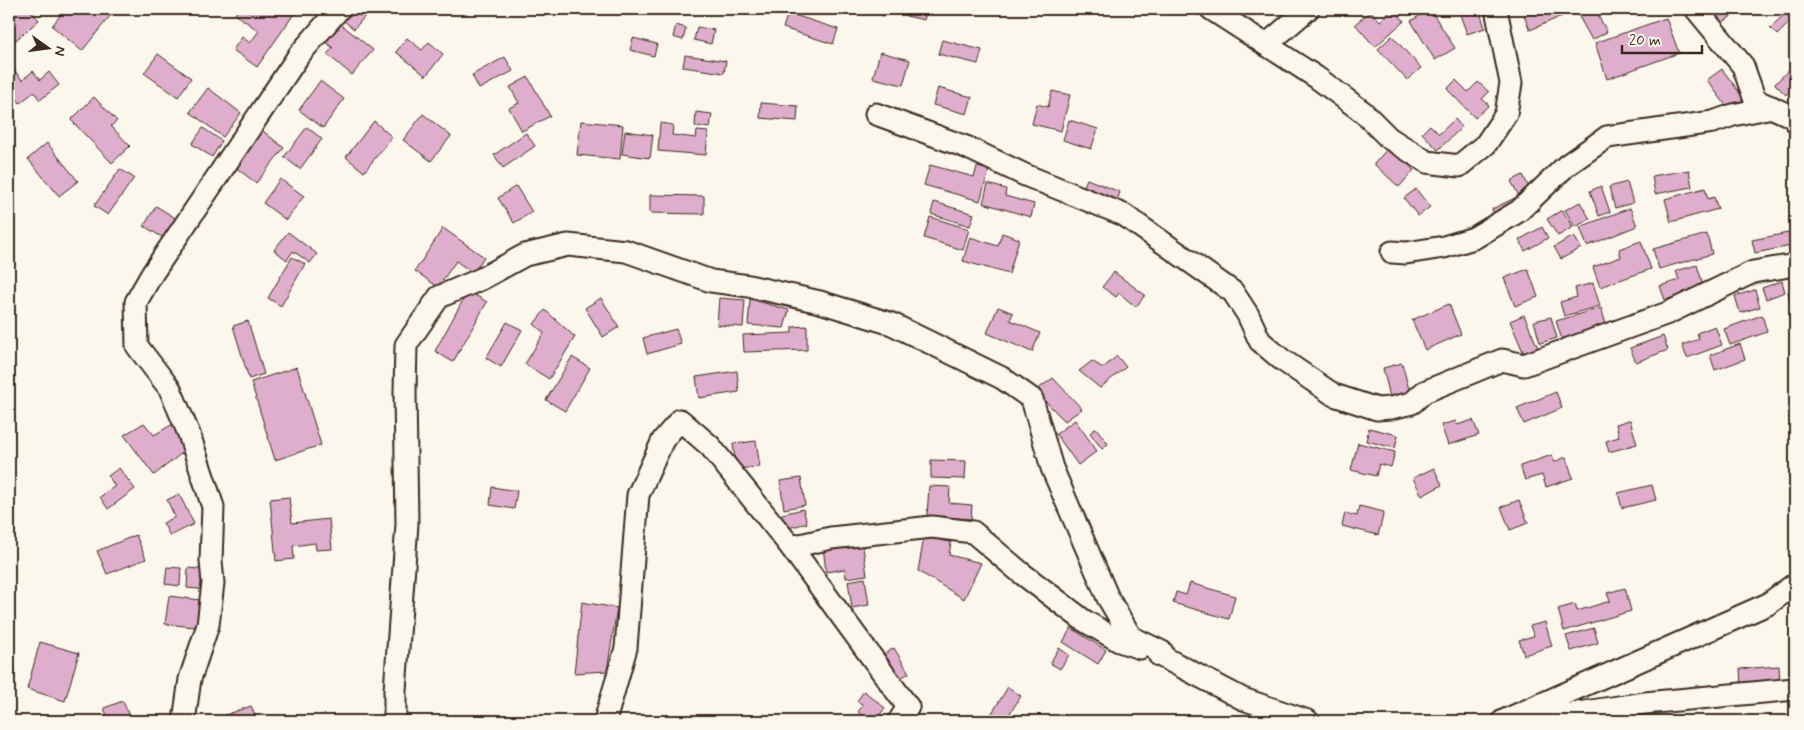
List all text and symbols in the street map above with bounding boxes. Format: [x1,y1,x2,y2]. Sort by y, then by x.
north arrow [22,22,72,72]
scale bar [1622,22,1702,54]
text: 20 m [1629,31,1661,51]
text: N [50,44,70,58]

